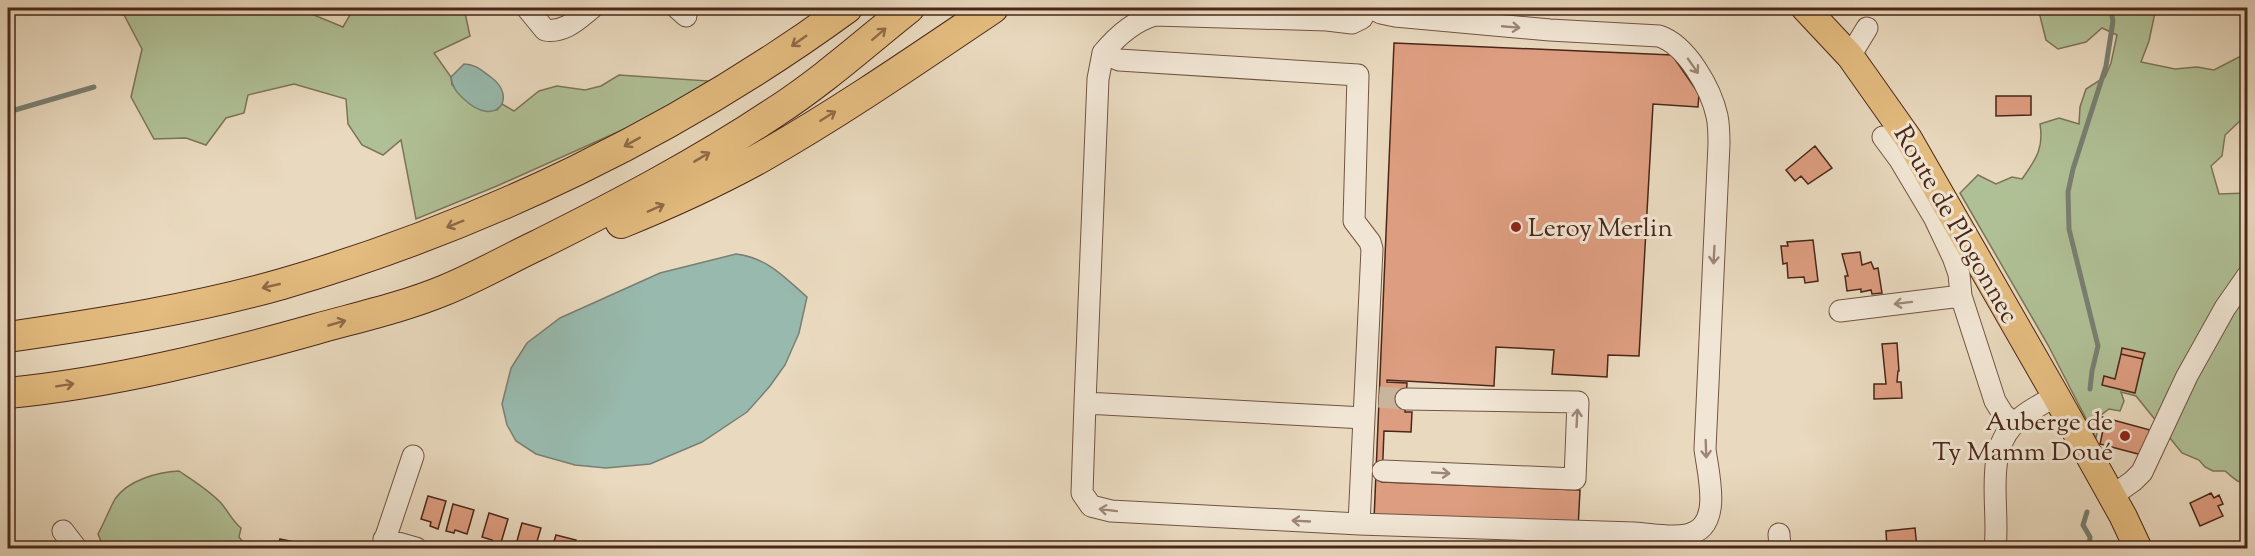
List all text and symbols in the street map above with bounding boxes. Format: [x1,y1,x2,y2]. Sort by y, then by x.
one-way arrow [1501,22,1521,33]
one-way arrow [871,27,887,40]
one-way arrow [791,35,808,47]
one-way arrow [1687,58,1699,74]
one-way arrow [819,110,836,123]
street label: Route de Plogonnec [1883,120,2027,331]
one-way arrow [624,136,641,148]
one-way arrow [693,151,710,163]
one-way arrow [646,202,664,214]
place label: Leroy Merlin [1528,211,1673,248]
one-way arrow [446,219,465,230]
marker: Leroy Merlin [1509,220,1523,234]
one-way arrow [1708,244,1719,264]
one-way arrow [261,281,280,293]
one-way arrow [1894,298,1914,309]
one-way arrow [327,317,346,329]
one-way arrow [55,379,75,390]
place label: Auberge de Ty Mamm Doué [1932,405,2113,472]
one-way arrow [1572,408,1583,428]
marker: Auberge de Ty Mamm Doué [2118,429,2132,443]
one-way arrow [1700,439,1711,459]
one-way arrow [1431,468,1451,479]
one-way arrow [1099,505,1119,516]
one-way arrow [1291,515,1311,526]

